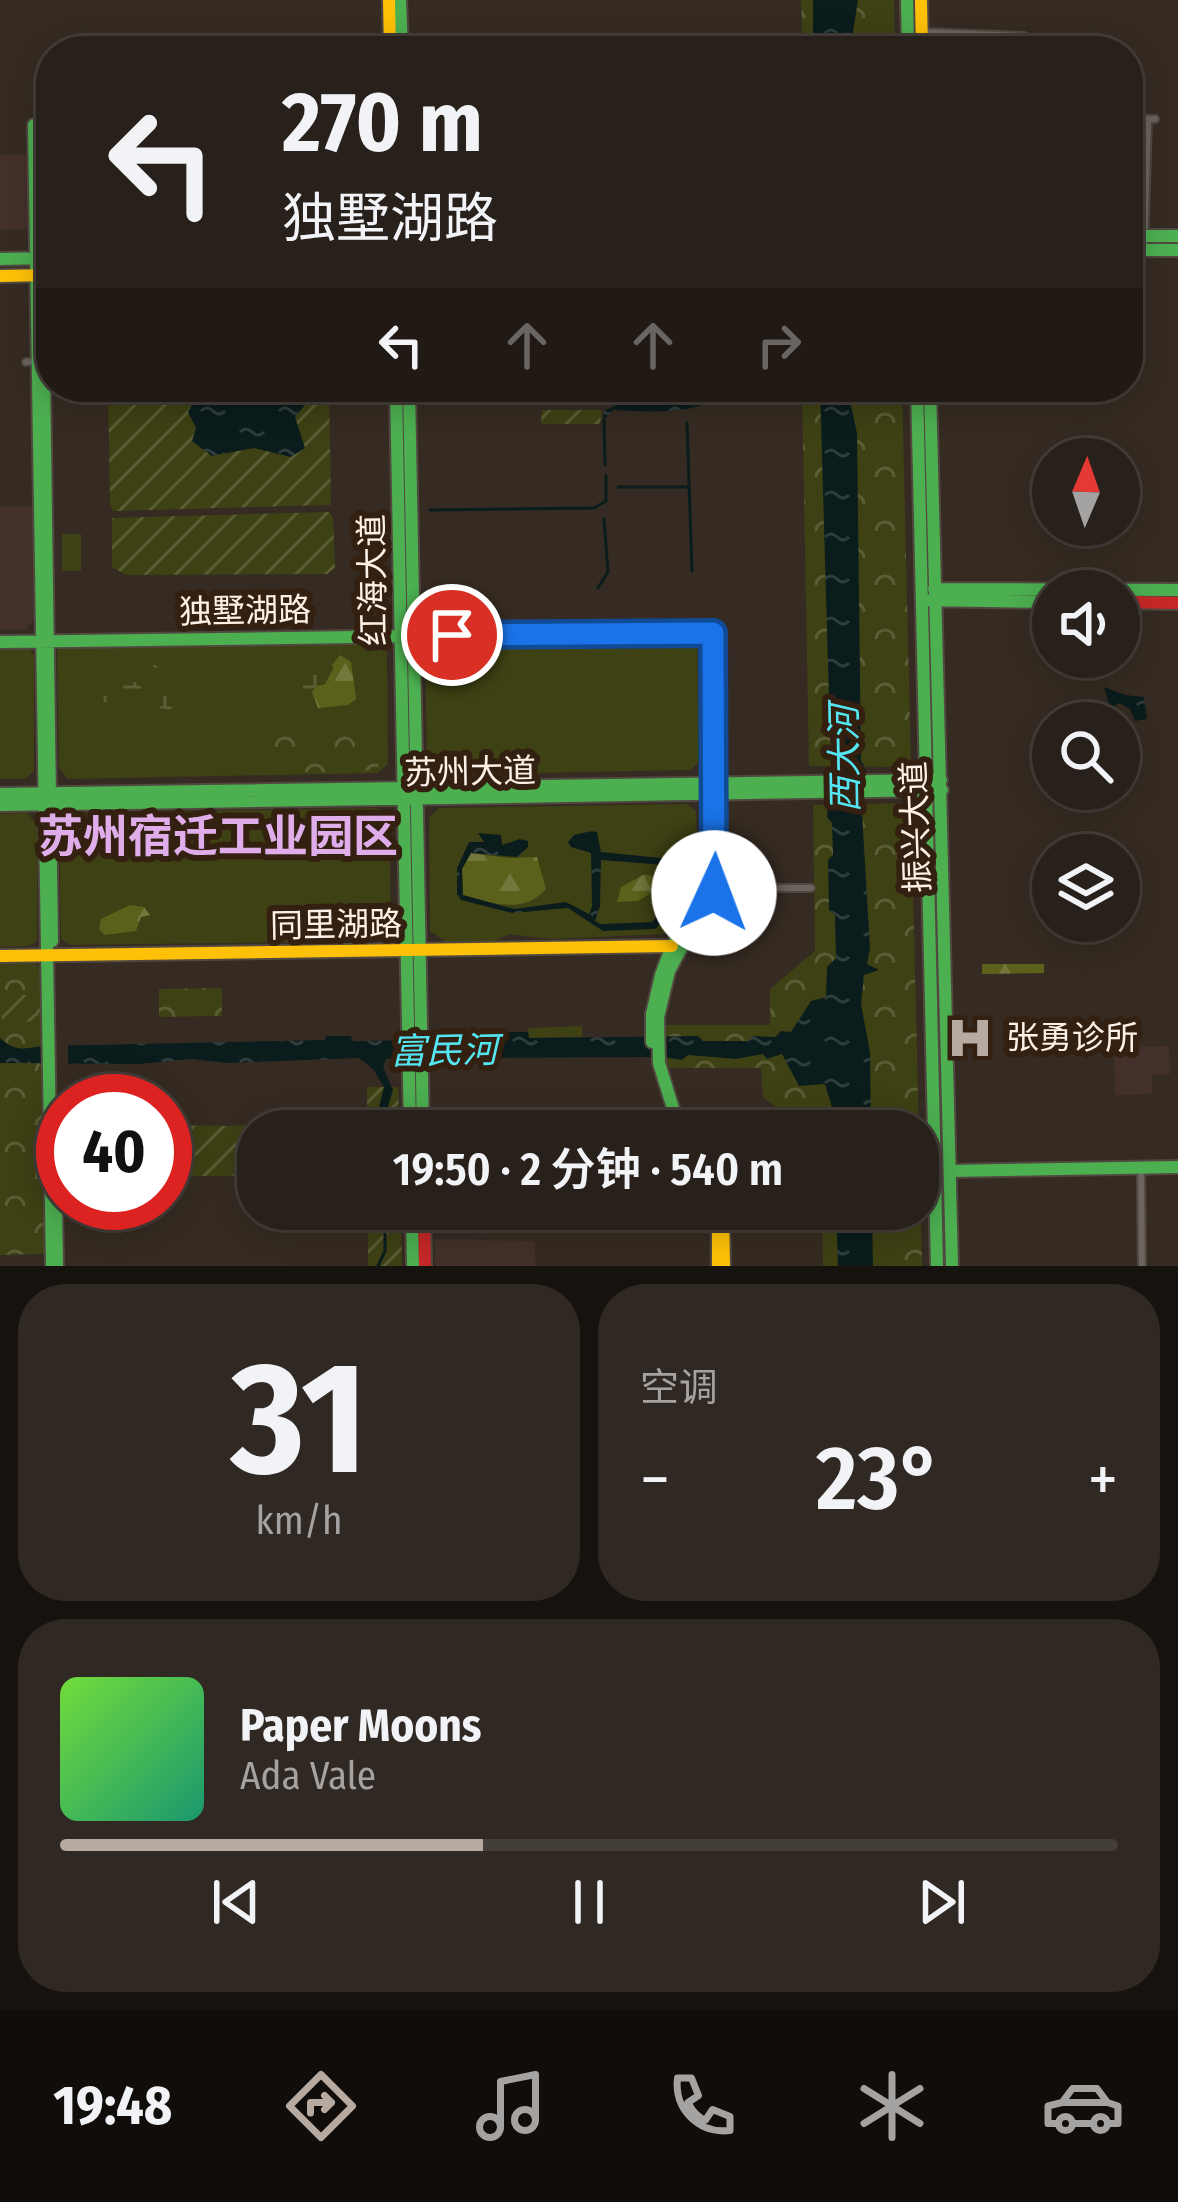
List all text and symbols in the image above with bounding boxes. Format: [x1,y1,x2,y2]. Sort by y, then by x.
text: 270 m [282,72,483,173]
icon: left [84,84,240,240]
text: 独墅湖路 [282,187,498,251]
icon: left [368,312,434,378]
icon: ahead [494,312,560,378]
icon: ahead [620,312,686,378]
icon: right [746,312,812,378]
north arrow [1032,438,1140,546]
map controls [1032,438,1140,942]
street label: 红海大道 [352,514,394,646]
button: sound [1032,570,1140,678]
pin [401,584,503,686]
street label: 独墅湖路 [179,590,311,632]
icon: arrive [419,602,485,668]
water label: 西大河 [822,699,868,813]
button: search [1032,702,1140,810]
street label: 苏州大道 [404,751,536,793]
street label: 振兴大道 [894,760,938,894]
district label: 苏州宿迁工业园区 [38,810,398,864]
position arrow [651,830,777,956]
button: layers [1032,834,1140,942]
street label: 同里湖路 [270,904,402,946]
hospital icon: 张勇诊所 [945,1013,995,1063]
place label: 张勇诊所 [1006,1018,1138,1058]
water label: 富民河 [390,1028,504,1074]
speed limit sign: 40 [36,1074,192,1230]
text: 19:50 · 2 分钟 · 540 m [393,1143,783,1197]
text: 31 [231,1326,367,1513]
text: 空调 [640,1365,718,1411]
text: 23° [816,1425,942,1533]
text: − [640,1440,670,1519]
text: + [1088,1440,1118,1519]
text: km/h [256,1498,342,1544]
text: Paper Moons [240,1699,482,1753]
text: Ada Vale [240,1753,376,1799]
icon: previous [203,1869,269,1935]
icon: pause [556,1869,622,1935]
icon: next [909,1869,975,1935]
icon: directions [279,2064,363,2148]
icon: music [469,2064,553,2148]
icon: phone [660,2064,744,2148]
icon: climate [850,2064,934,2148]
icon: car [1041,2064,1125,2148]
text: 19:48 [53,2074,172,2138]

